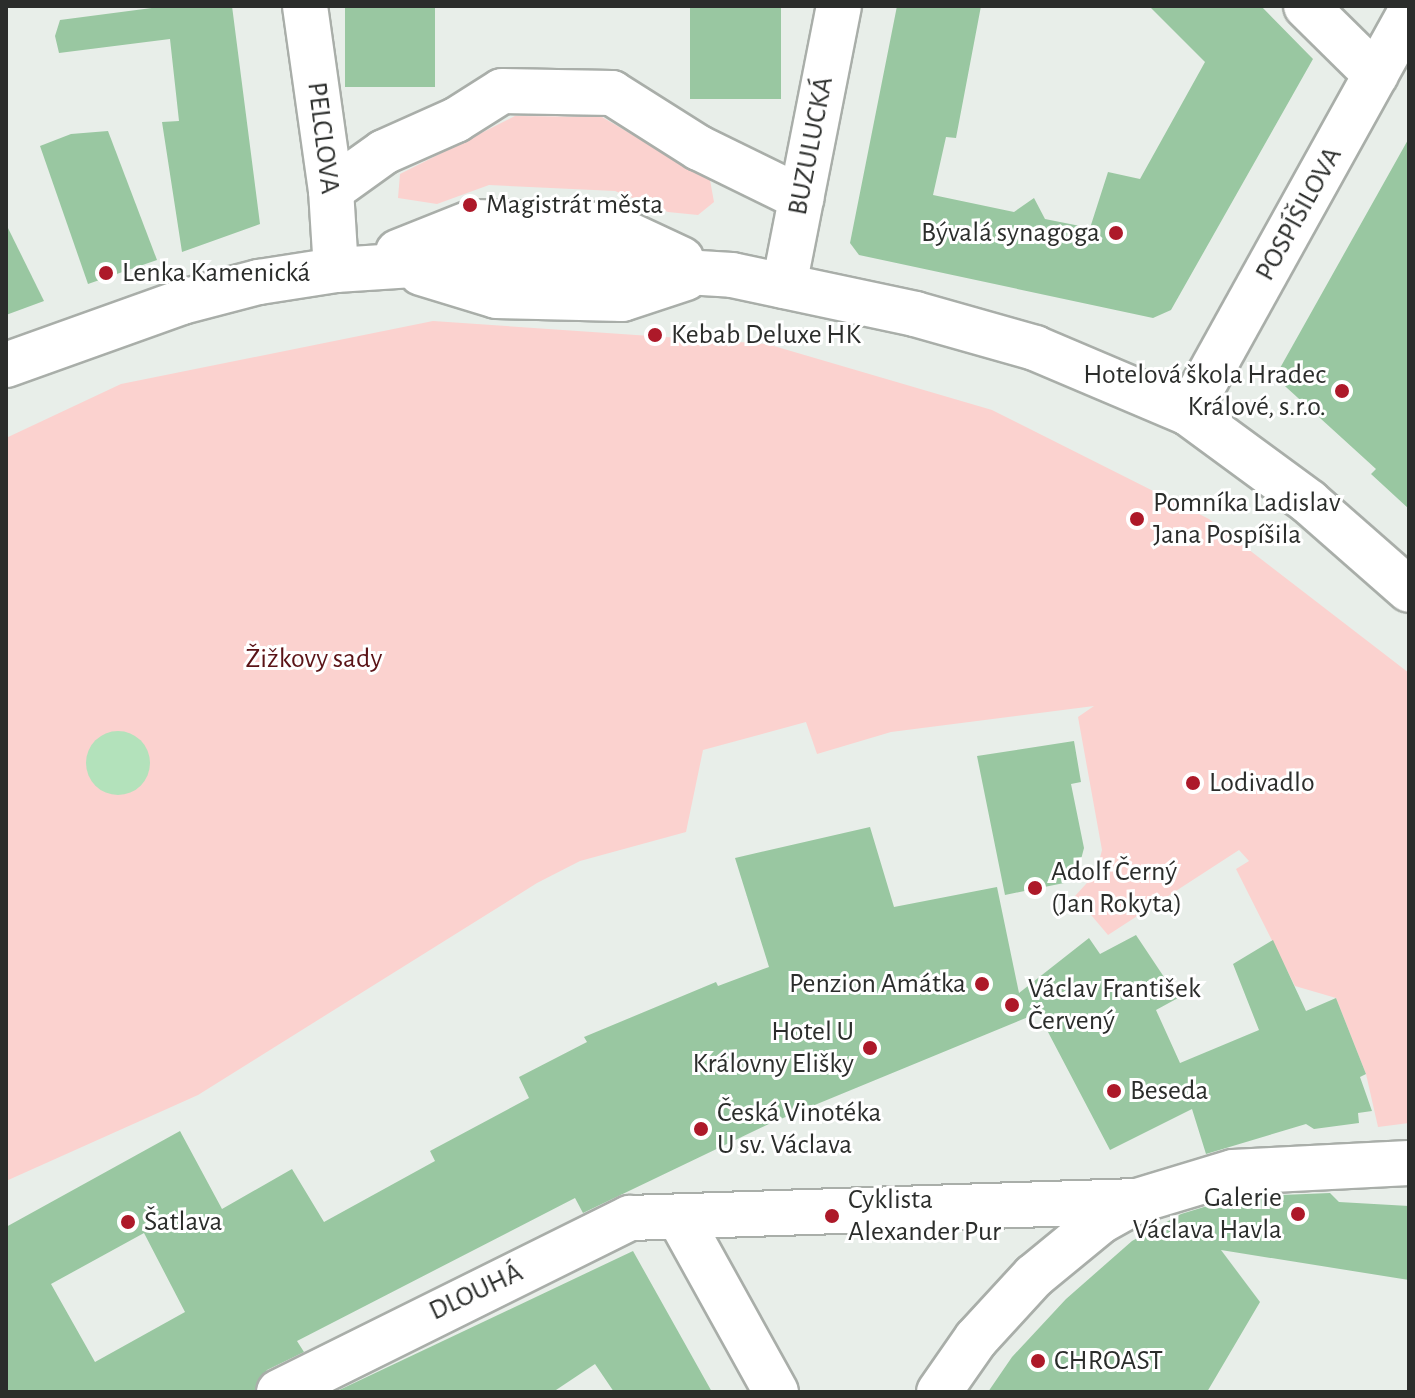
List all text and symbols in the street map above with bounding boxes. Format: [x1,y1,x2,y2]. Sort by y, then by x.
street label: BUZULUCKÁ [781,74,841,218]
street label: PELCLOVA [299,80,347,196]
street label: POSPÍŠILOVA [1249,141,1349,287]
place label: Magistrát města [486,188,663,222]
marker: Magistrát města [461,196,479,214]
place label: Bývalá synagoga [921,216,1100,250]
marker: Bývalá synagoga [1107,224,1125,242]
place label: Lenka Kamenická [122,256,311,290]
marker: Lenka Kamenická [97,264,115,282]
place label: Kebab Deluxe HK [671,318,861,352]
marker: Kebab Deluxe HK [646,326,664,344]
place label: Hotelová škola Hradec Králové, s.r.o. [1083,358,1326,424]
marker: Hotelová škola Hradec Králové, s.r.o. [1333,382,1351,400]
place label: Pomníka Ladislav Jana Pospíšila [1153,486,1340,552]
marker: Pomníka Ladislav Jana Pospíšila [1128,510,1146,528]
park label: Žižkovy sady [246,642,382,676]
place label: Lodivadlo [1209,766,1315,800]
marker: Lodivadlo [1184,774,1202,792]
place label: Adolf Černý (Jan Rokyta) [1051,855,1182,921]
marker: Adolf Černý (Jan Rokyta) [1026,879,1044,897]
place label: Penzion Amátka [789,967,966,1001]
place label: Václav František Červený [1028,972,1201,1038]
marker: Penzion Amátka [973,975,991,993]
marker: Václav František Červený [1003,996,1021,1014]
place label: Hotel U Královny Elišky [692,1015,854,1081]
marker: Hotel U Královny Elišky [861,1039,879,1057]
place label: Beseda [1130,1074,1208,1108]
marker: Beseda [1105,1082,1123,1100]
place label: Česká Vinotéka U sv. Václava [717,1096,881,1162]
marker: Česká Vinotéka U sv. Václava [692,1120,710,1138]
place label: Galerie Václava Havla [1133,1181,1282,1247]
place label: Cyklista Alexander Pur [848,1183,1001,1249]
place label: Šatlava [144,1205,222,1239]
marker: Galerie Václava Havla [1289,1205,1307,1223]
marker: Cyklista Alexander Pur [823,1207,841,1225]
marker: Šatlava [119,1213,137,1231]
street label: DLOUHÁ [424,1256,528,1328]
place label: CHROAST [1054,1344,1163,1378]
marker: CHROAST [1029,1352,1047,1370]

